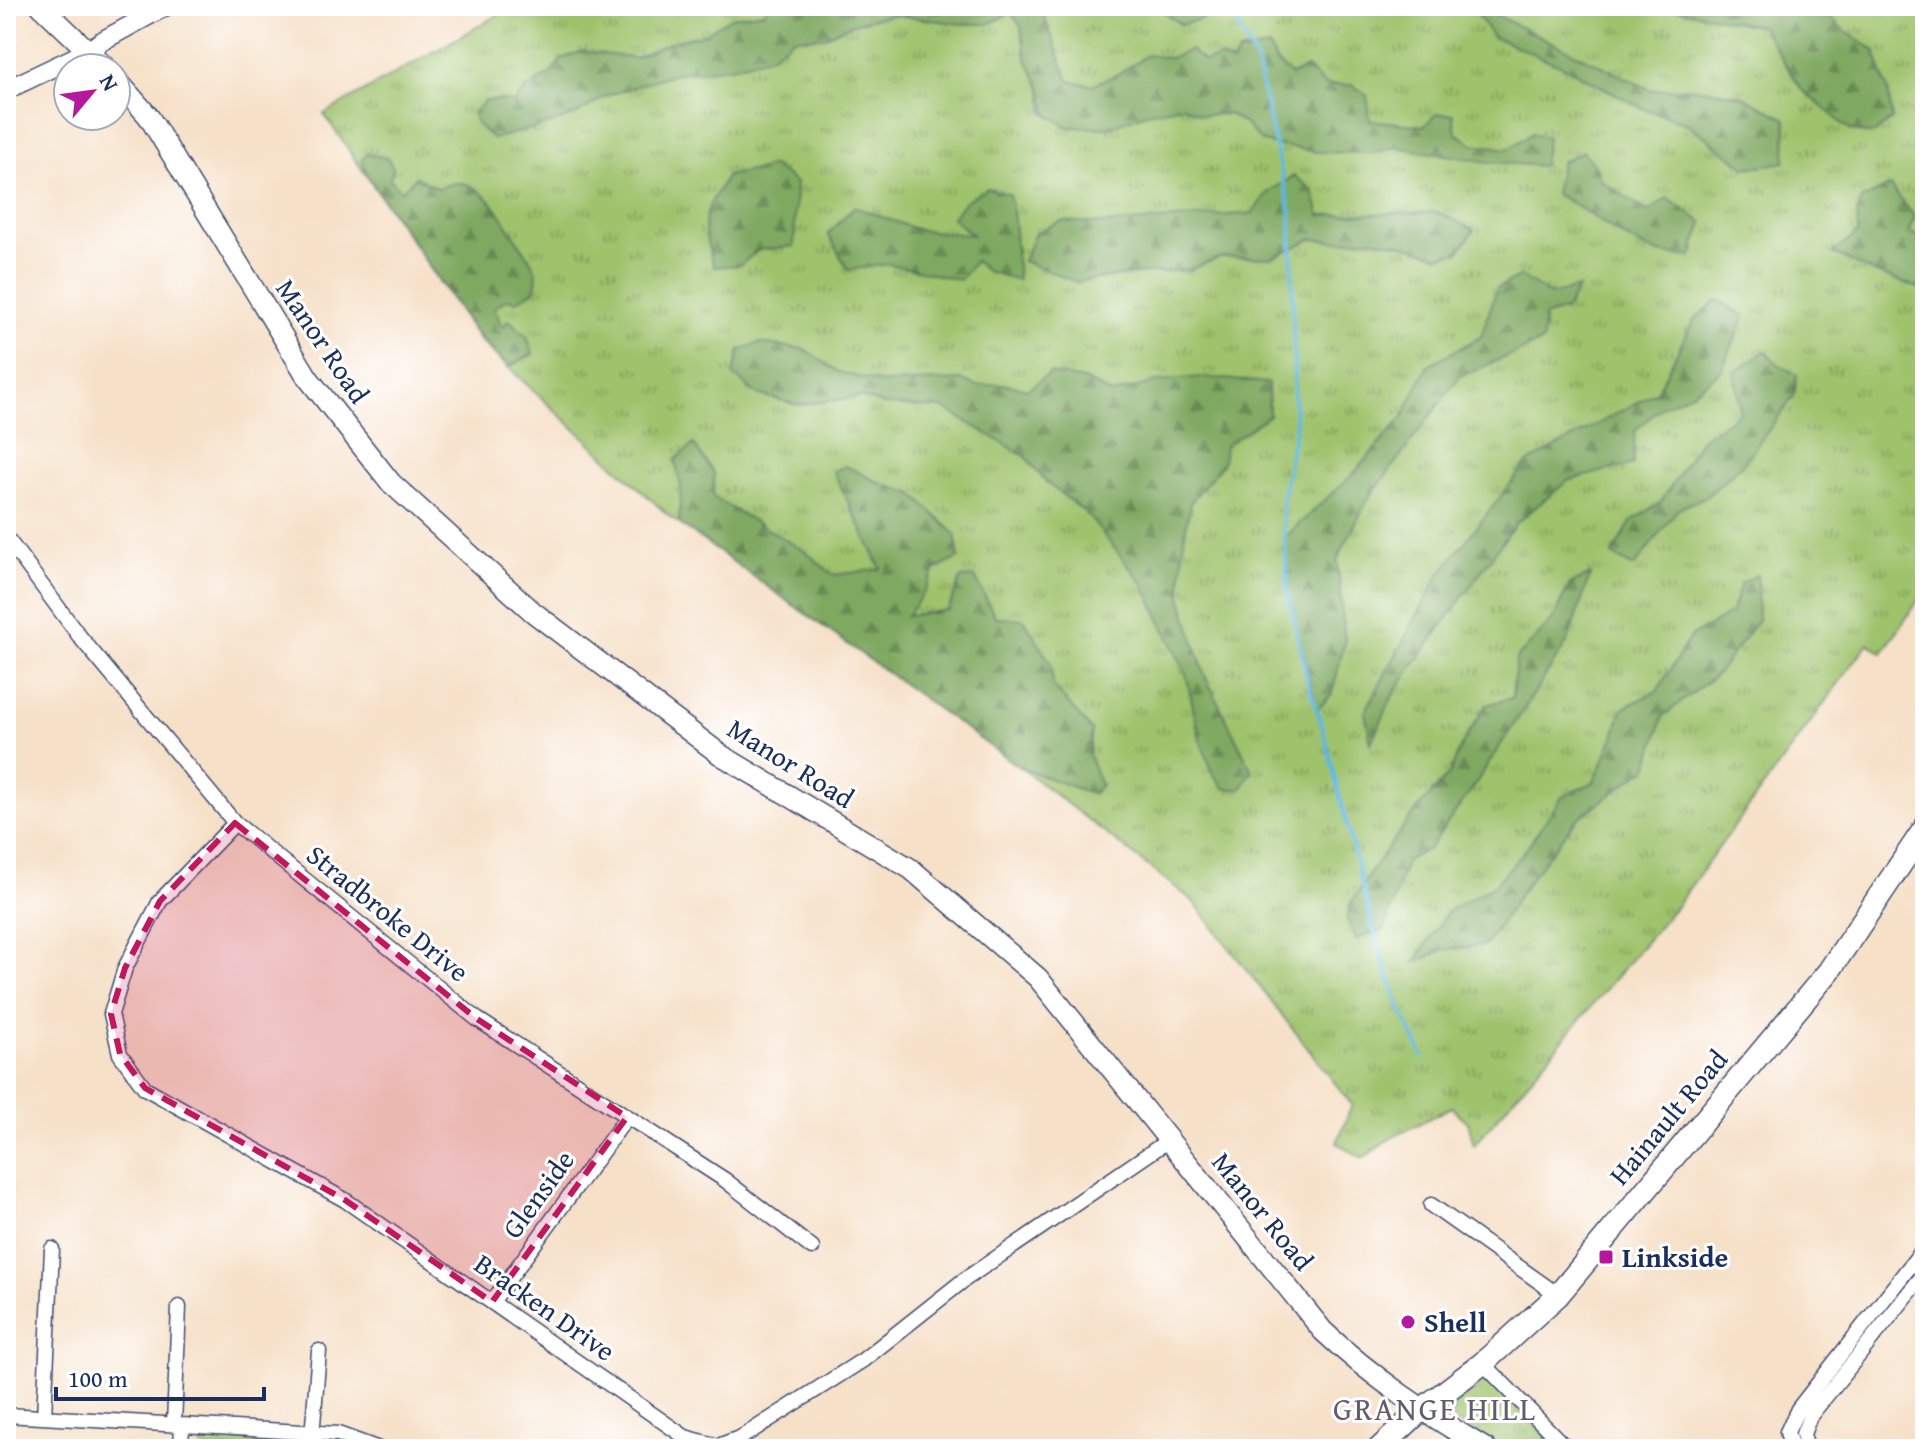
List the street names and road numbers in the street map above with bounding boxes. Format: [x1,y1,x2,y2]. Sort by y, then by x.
street label: Manor Road [267,270,380,411]
street label: Manor Road [720,707,863,818]
street label: Stradbroke Drive [298,834,478,991]
street label: Hainault Road [1598,1040,1737,1194]
street label: Glenside [492,1141,584,1246]
street label: Manor Road [1203,1142,1324,1279]
street label: Bracken Drive [466,1243,624,1370]

